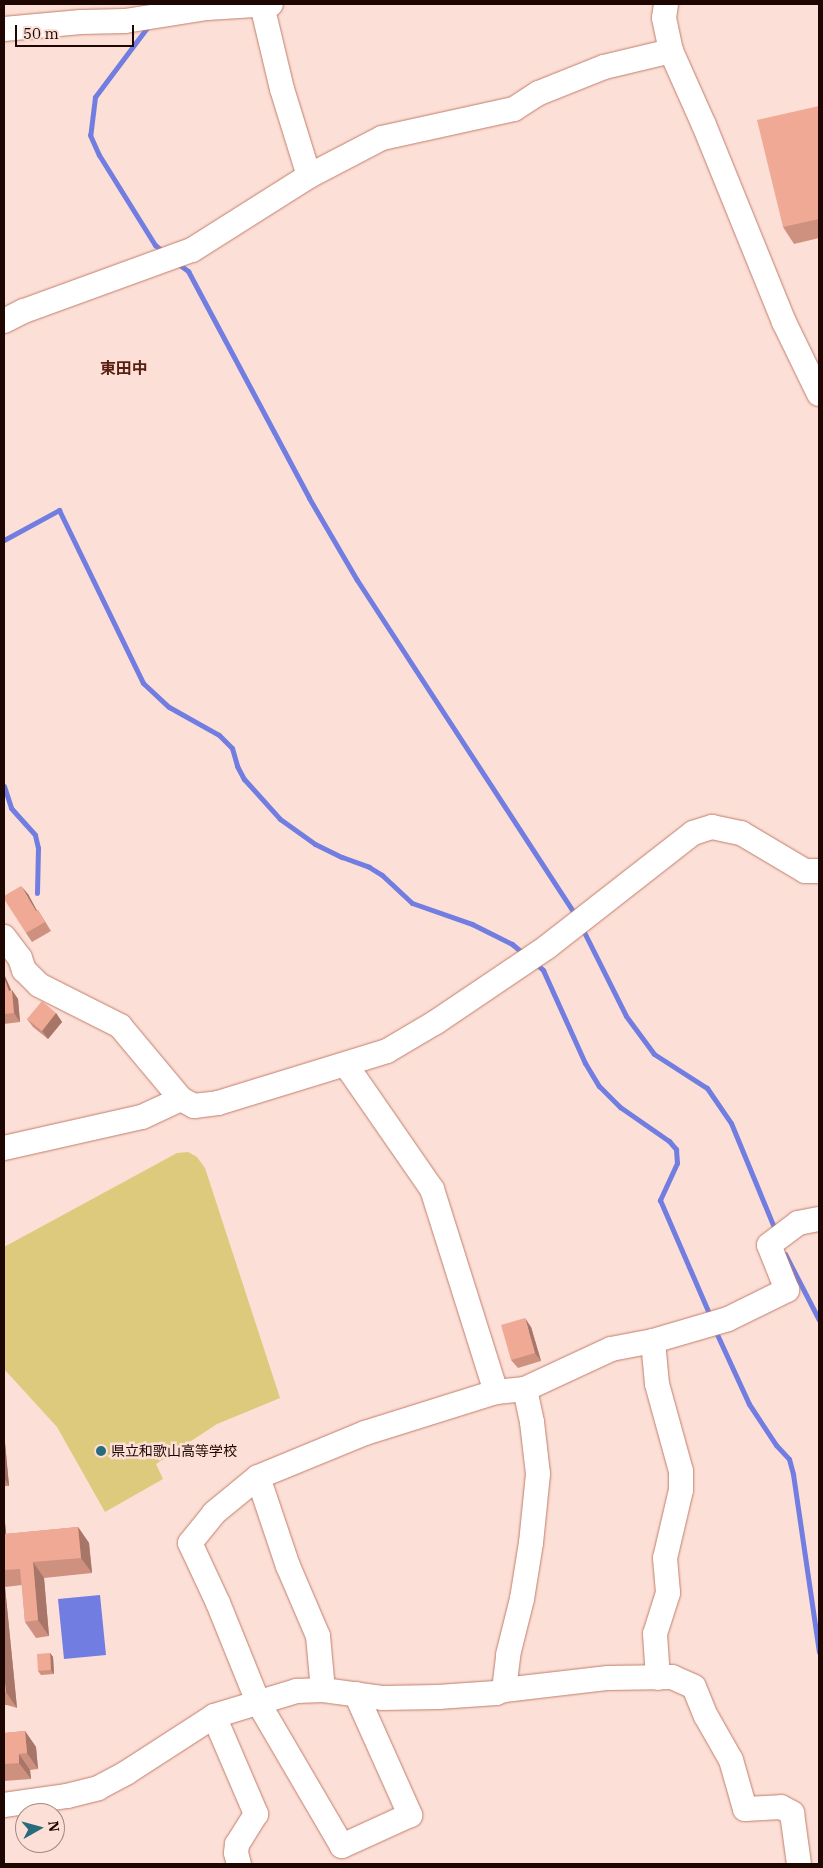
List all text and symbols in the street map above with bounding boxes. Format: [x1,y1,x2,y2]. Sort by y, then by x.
scale bar [18,15,136,47]
text: 50 m [23,24,59,43]
district label: 東田中 [100,358,148,378]
place label: 県立和歌山高等学校 [111,1443,237,1459]
marker: 県立和歌山高等学校 [95,1445,107,1457]
north arrow [15,1803,65,1853]
text: N [44,1820,64,1833]

